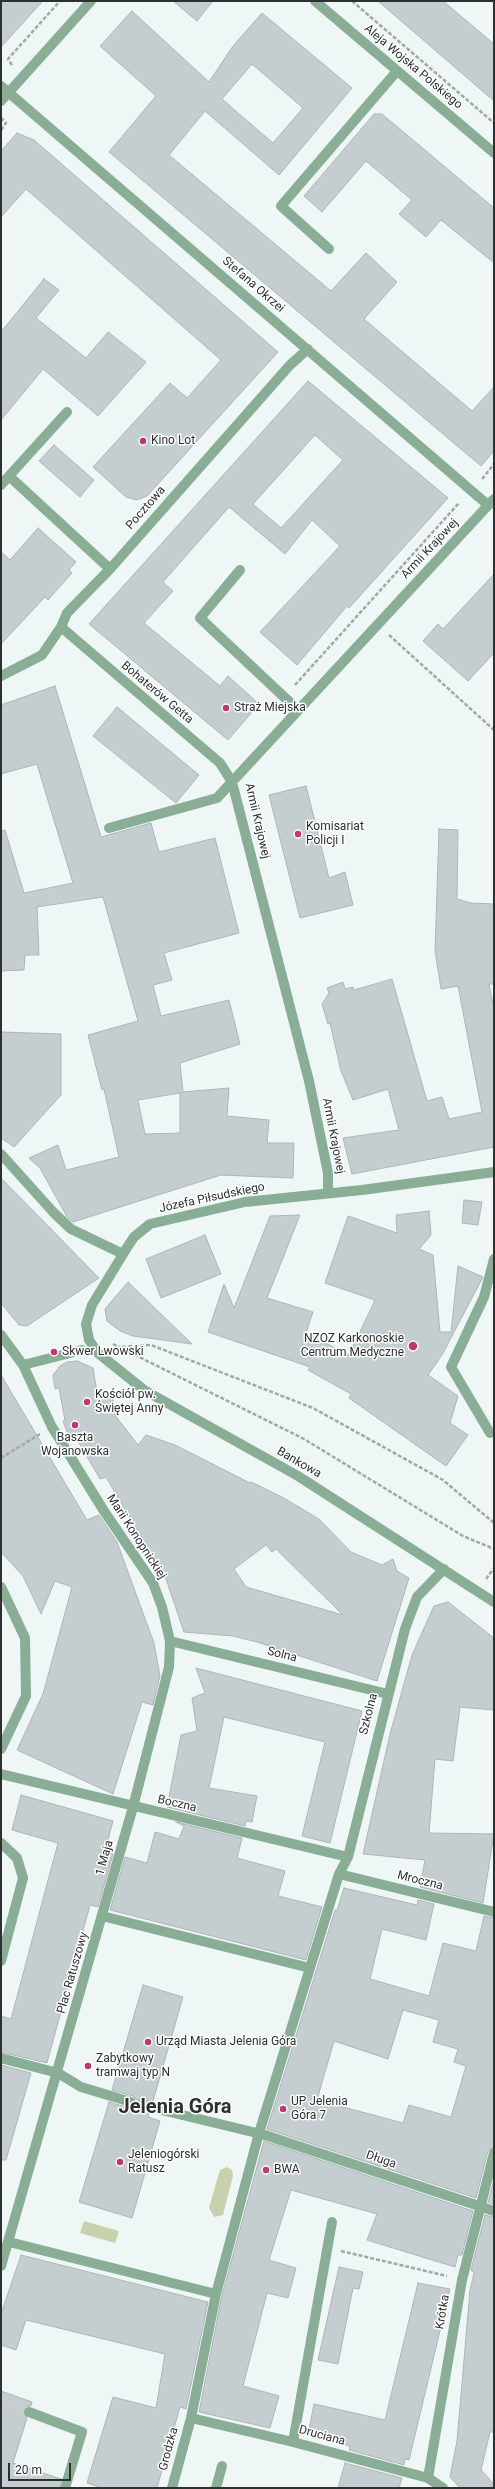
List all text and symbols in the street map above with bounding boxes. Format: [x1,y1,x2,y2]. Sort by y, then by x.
street label: Aleja Wojska Polskiego [361,22,465,112]
street label: Stefana Okrzei [219,254,287,316]
place label: Kino Lot [151,434,195,448]
marker: Kino Lot [138,436,148,446]
street label: Pocztowa [123,483,169,533]
street label: Armii Krajowej [398,516,462,582]
street label: Bohaterów Getta [118,659,196,727]
place label: Straż Miejska [234,701,306,715]
marker: Straż Miejska [221,703,231,713]
street label: Armii Krajowej [241,782,273,860]
place label: Komisariat Policji I [306,820,364,848]
marker: Komisariat Policji I [293,829,303,839]
street label: Armii Krajowej [319,1097,347,1175]
street label: Józefa Piłsudskiego [158,1180,266,1216]
place label: NZOZ Karkonoskie Centrum Medyczne [301,1332,404,1360]
marker: NZOZ Karkonoskie Centrum Medyczne [407,1340,419,1352]
place label: Skwer Lwowski [62,1345,144,1359]
marker: Skwer Lwowski [49,1347,59,1357]
place label: Kościół pw. Świętej Anny [95,1388,163,1416]
marker: Kościół pw. Świętej Anny [82,1397,92,1407]
marker: Baszta Wojanowska [70,1420,80,1430]
place label: Baszta Wojanowska [41,1431,109,1459]
street label: Bankowa [274,1444,324,1482]
street label: Marii Konopnickiej [103,1492,169,1582]
street label: Solna [266,1644,298,1666]
street label: Szkolna [357,1692,381,1736]
street label: Boczna [156,1793,198,1815]
street label: 1 Maja [93,1839,117,1877]
street label: Mroczna [396,1868,444,1894]
street label: Plac Ratuszowy [54,1930,92,2016]
place label: Urząd Miasta Jelenia Góra [156,2035,296,2049]
marker: Urząd Miasta Jelenia Góra [143,2037,153,2047]
place label: Zabytkowy tramwaj typ N [96,2052,170,2080]
marker: Zabytkowy tramwaj typ N [83,2061,93,2071]
place label: UP Jelenia Góra 7 [291,2095,348,2123]
district label: Jelenia Góra [119,2096,231,2120]
marker: UP Jelenia Góra 7 [278,2104,288,2114]
place label: Jeleniogórski Ratusz [128,2148,199,2176]
street label: Długa [364,2148,398,2172]
marker: Jeleniogórski Ratusz [115,2157,125,2167]
place label: BWA [274,2163,300,2177]
marker: BWA [261,2165,271,2175]
street label: Krótka [433,2294,453,2330]
street label: Druciana [297,2423,347,2449]
street label: Grodzka [156,2426,182,2472]
scale bar [10,2455,73,2481]
text: 20 m [15,2463,42,2477]

